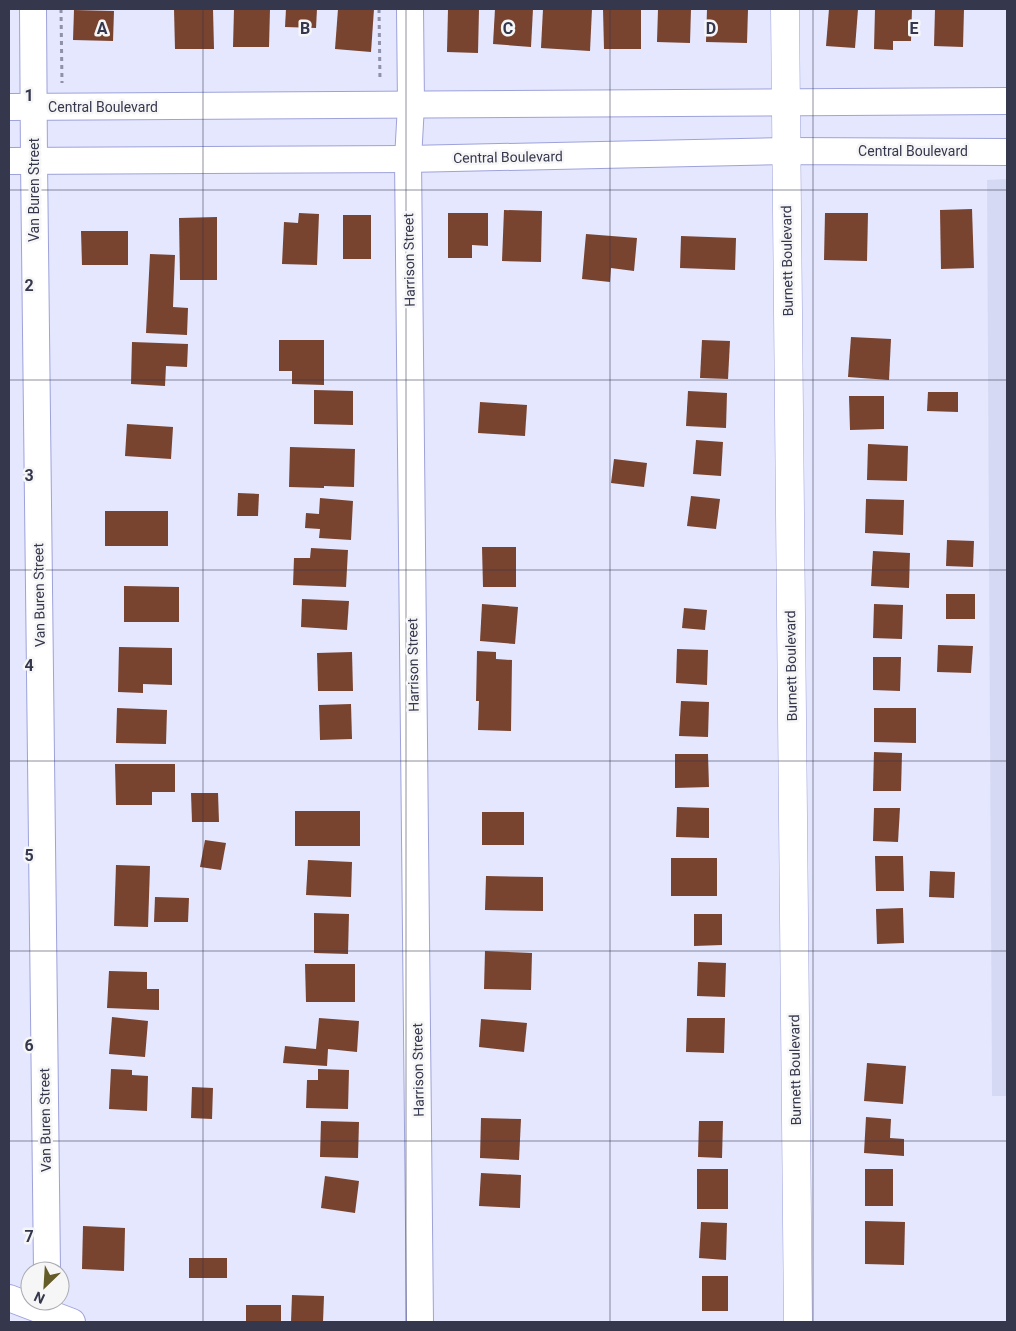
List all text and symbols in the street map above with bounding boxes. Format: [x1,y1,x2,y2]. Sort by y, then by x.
text: A [97,19,108,38]
text: B [300,19,310,38]
text: C [503,19,513,38]
text: D [706,19,716,38]
text: E [910,19,919,38]
text: 1 [24,86,34,105]
street label: Central Boulevard [48,99,158,115]
street label: Van Buren Street [26,138,42,242]
street label: Central Boulevard [858,143,968,159]
street label: Central Boulevard [453,148,563,166]
street label: Burnett Boulevard [778,205,796,317]
street label: Harrison Street [400,213,418,307]
text: 2 [24,276,34,295]
text: 3 [24,466,34,485]
street label: Van Buren Street [30,542,48,647]
street label: Burnett Boulevard [782,610,800,722]
street label: Harrison Street [404,618,422,712]
text: 4 [24,656,34,675]
text: 5 [24,846,34,865]
street label: Burnett Boulevard [786,1014,804,1126]
street label: Harrison Street [409,1023,427,1117]
text: 6 [24,1036,34,1055]
street label: Van Buren Street [36,1067,54,1172]
text: 7 [24,1227,34,1246]
north arrow [20,1261,70,1311]
text: N [32,1288,47,1307]

